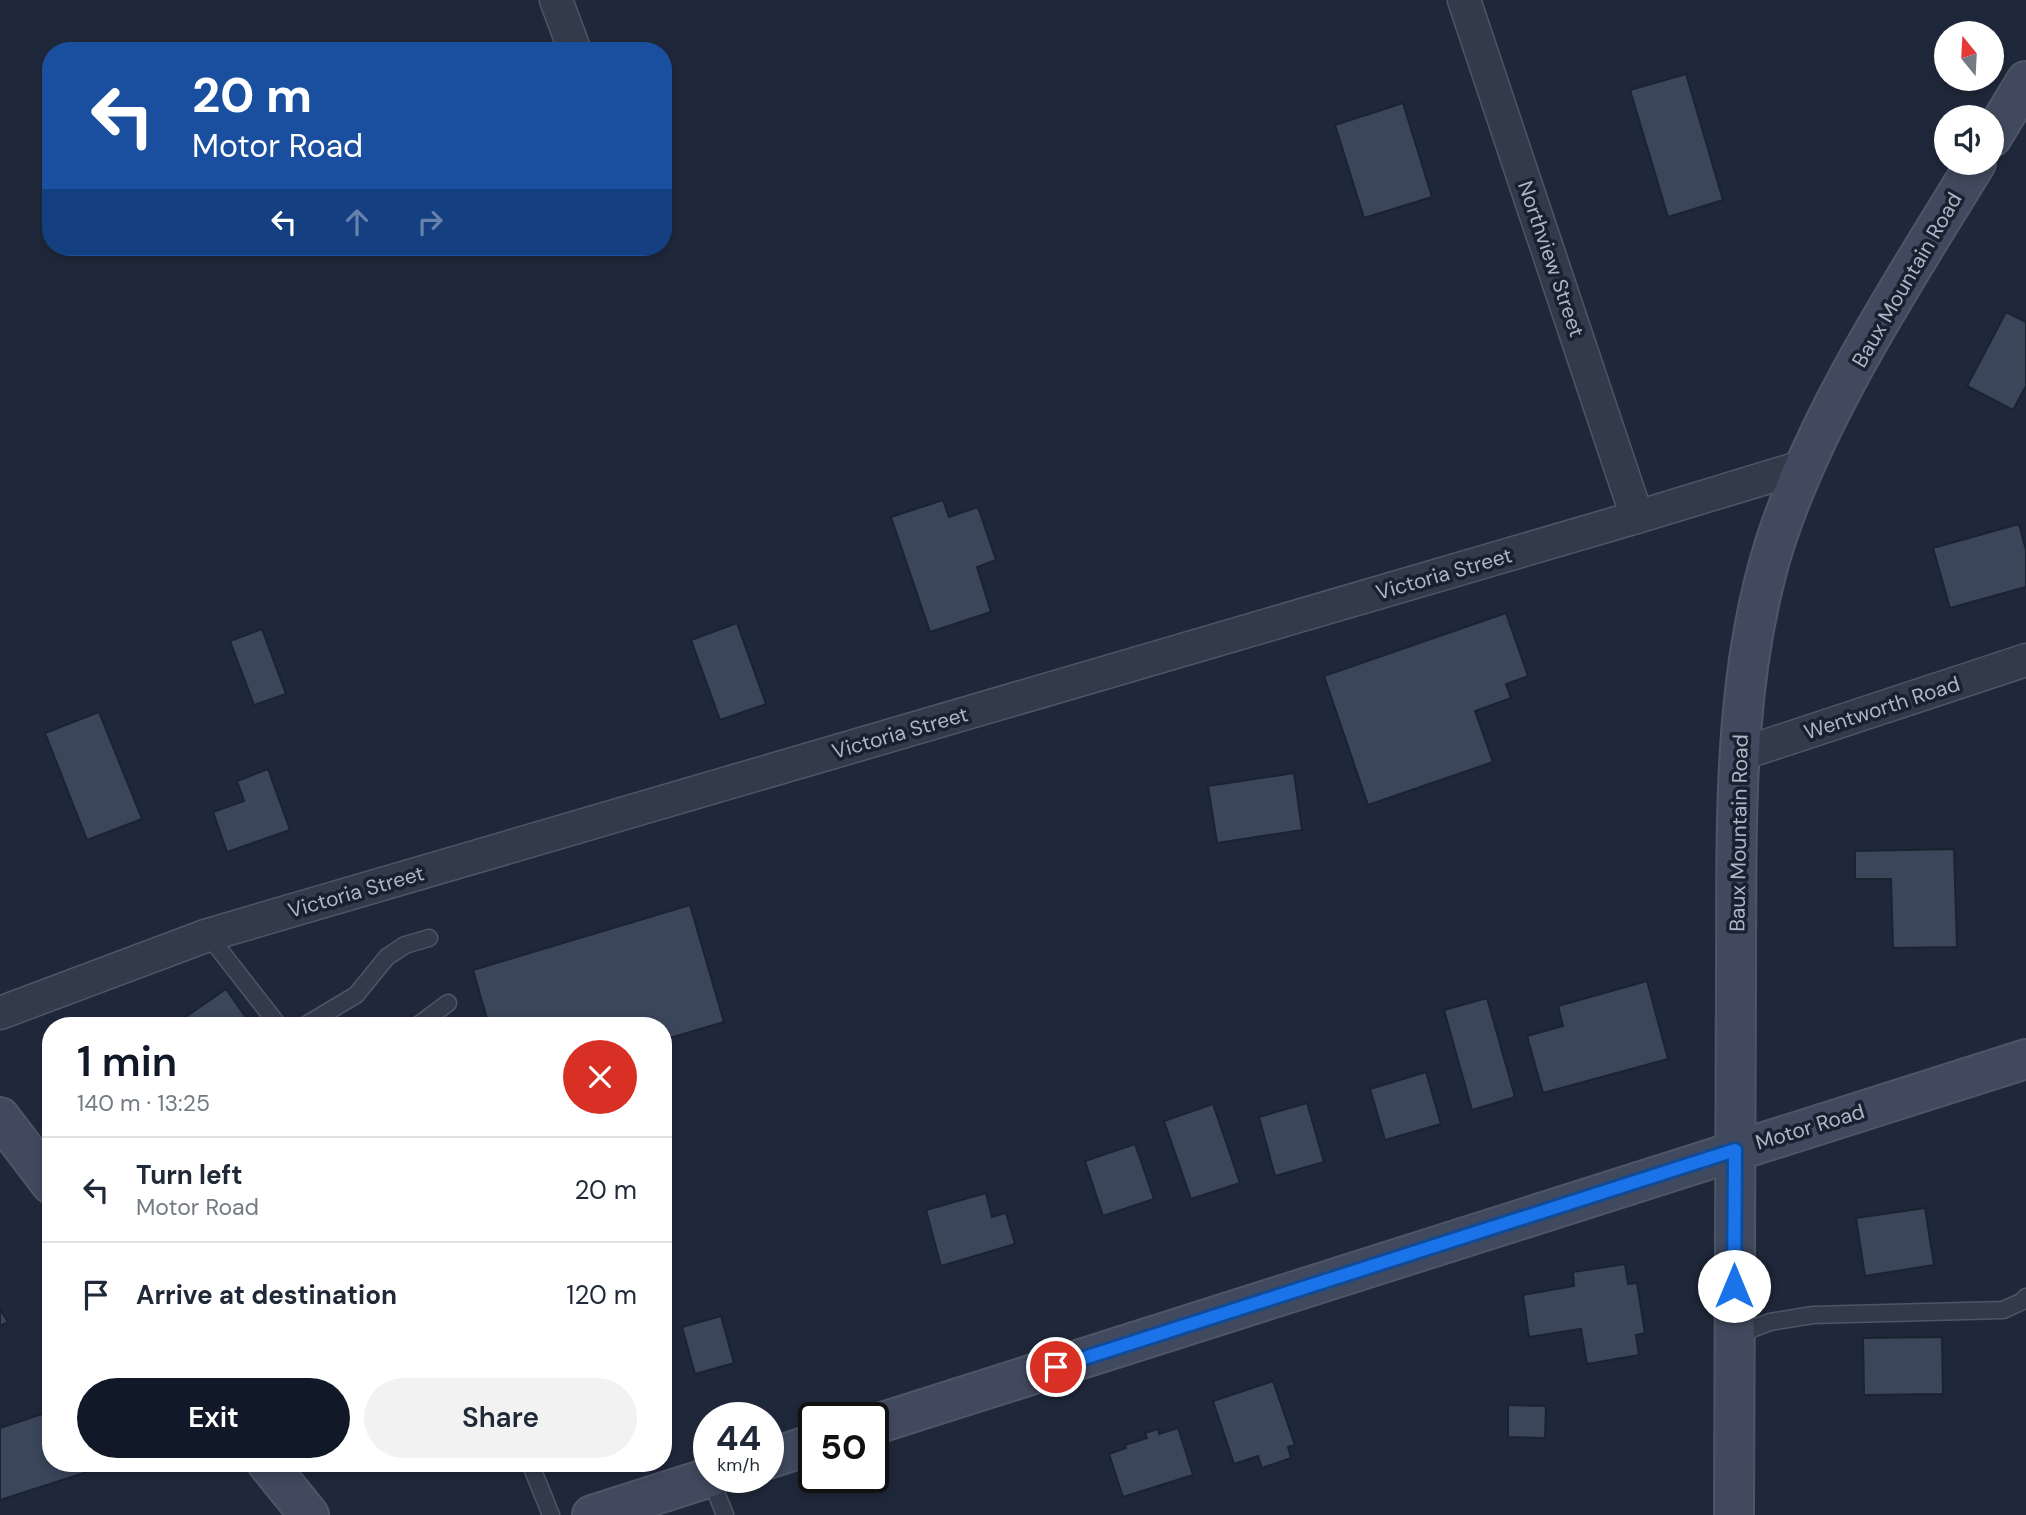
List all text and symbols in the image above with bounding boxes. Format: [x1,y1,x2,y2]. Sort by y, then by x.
north arrow [1934,21,2004,91]
map controls [1934,21,2004,175]
text: 20 m [192,63,312,127]
icon: left [77,70,168,161]
button: sound [1934,105,2004,175]
text: Motor Road [192,125,363,167]
street label: Northview Street [1511,177,1591,341]
street label: Baux Mountain Road [1845,187,1969,373]
icon: left [265,203,303,241]
icon: ahead [338,203,376,241]
icon: right [411,203,449,241]
street label: Victoria Street [1373,541,1515,607]
street label: Wentworth Road [1801,670,1963,746]
street label: Victoria Street [829,700,971,766]
street label: Baux Mountain Road [1723,734,1755,932]
street label: Victoria Street [285,859,427,925]
text: 1 min [77,1034,177,1089]
button: close [563,1040,637,1114]
text: 140 m · 13:25 [77,1088,210,1118]
street label: Motor Road [1752,1097,1868,1157]
text: Turn left [136,1158,243,1192]
icon: left [77,1171,115,1209]
text: 20 m [574,1173,637,1207]
text: Motor Road [136,1192,259,1222]
position arrow [1697,1249,1771,1323]
icon: arrive [77,1276,115,1314]
text: Arrive at destination [136,1278,397,1312]
text: 120 m [566,1278,637,1312]
pin [1026,1337,1086,1397]
icon: arrive [1037,1348,1075,1386]
button: Exit [77,1378,350,1458]
button: Share [364,1378,637,1458]
speed limit sign: 50 [798,1402,889,1493]
text: 44 [716,1415,761,1461]
text: km/h [717,1453,760,1477]

